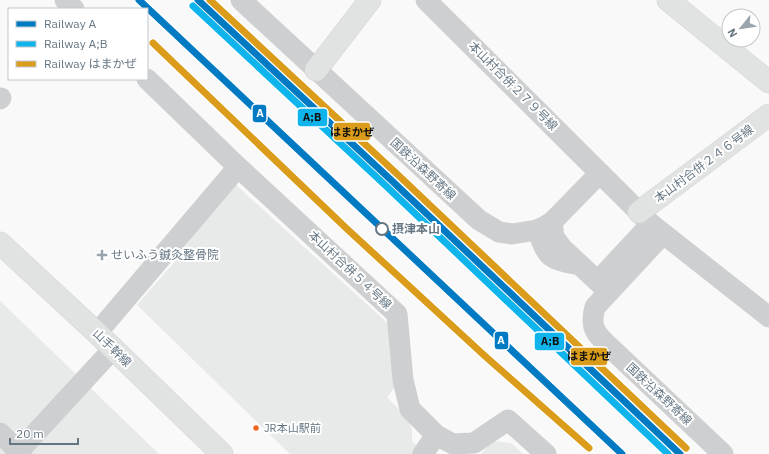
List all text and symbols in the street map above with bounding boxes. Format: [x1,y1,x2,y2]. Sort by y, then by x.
legend [8,8,148,80]
north arrow [721,8,761,48]
text: Railway A [44,16,96,31]
text: N [724,26,740,40]
text: Railway A;B [44,36,108,51]
street label: 本山村合併２７９号線 [466,38,561,133]
text: Railway はまかぜ [44,56,136,71]
line badge: A [252,104,267,123]
text: A [256,106,264,120]
line badge: A;B [297,108,328,127]
text: A;B [303,110,321,124]
street label: 本山村合併２４６号線 [651,121,756,206]
line badge: はまかぜ [333,122,371,141]
text: はまかぜ [330,125,374,139]
street label: 国鉄沿森野寄線 [388,134,459,203]
place label: 摂津本山 [392,221,440,236]
marker: 摂津本山 [375,222,389,236]
street label: 本山村合併５４号線 [306,227,395,312]
place label: せいふう鍼灸整骨院 [111,247,219,262]
marker: せいふう鍼灸整骨院 [96,249,108,261]
street label: 山手幹線 [90,326,135,370]
line badge: A [494,331,509,350]
line badge: A;B [534,332,565,351]
text: A [497,333,505,347]
text: A;B [541,334,559,348]
line badge: はまかぜ [570,347,608,366]
text: はまかぜ [567,349,611,363]
street label: 国鉄沿森野寄線 [624,359,695,428]
scale bar [10,420,78,446]
place label: JR本山駅前 [264,421,321,435]
marker: JR本山駅前 [251,423,261,433]
text: 20 m [16,426,44,441]

